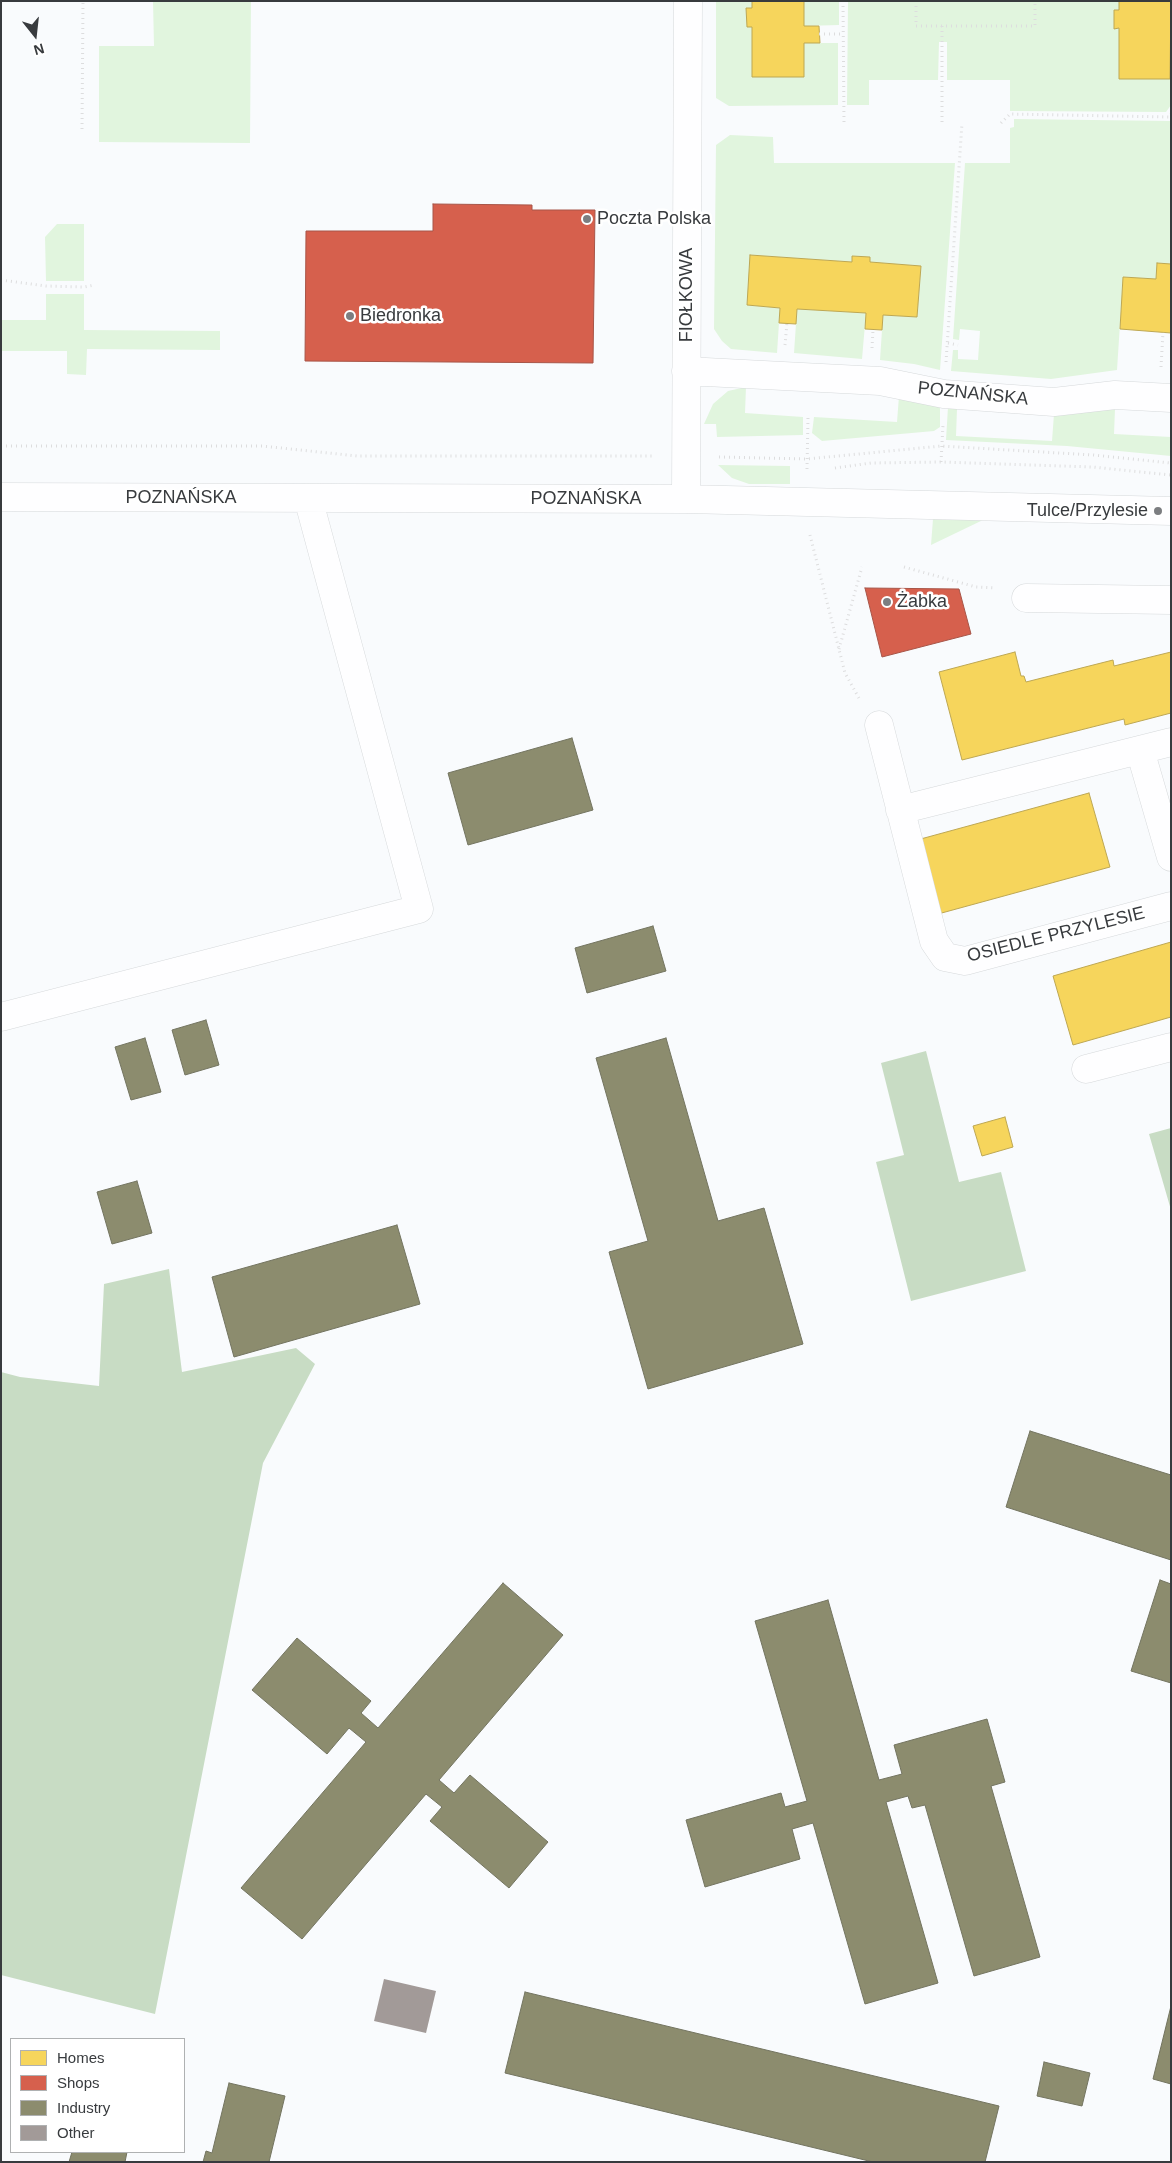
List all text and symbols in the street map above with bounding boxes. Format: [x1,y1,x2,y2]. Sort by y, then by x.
north arrow [10,10,60,60]
text: N [32,40,46,59]
place label: Poczta Polska [597,208,711,230]
marker: Poczta Polska [581,213,593,225]
street label: FIOŁKOWA [676,248,698,342]
place label: Biedronka [360,305,441,327]
marker: Biedronka [344,310,356,322]
street label: POZNAŃSKA [917,377,1029,411]
street label: POZNAŃSKA [125,487,237,509]
street label: POZNAŃSKA [530,488,642,510]
place label: Tulce/Przylesie [1027,500,1148,522]
marker: Tulce/Przylesie [1152,505,1164,517]
place label: Żabka [897,591,947,613]
marker: Żabka [881,596,893,608]
street label: OSIEDLE PRZYLESIE [965,902,1147,968]
legend [10,2038,185,2153]
text: Homes [57,2049,105,2066]
text: Shops [57,2074,100,2091]
text: Industry [57,2099,110,2116]
text: Other [57,2124,95,2141]

